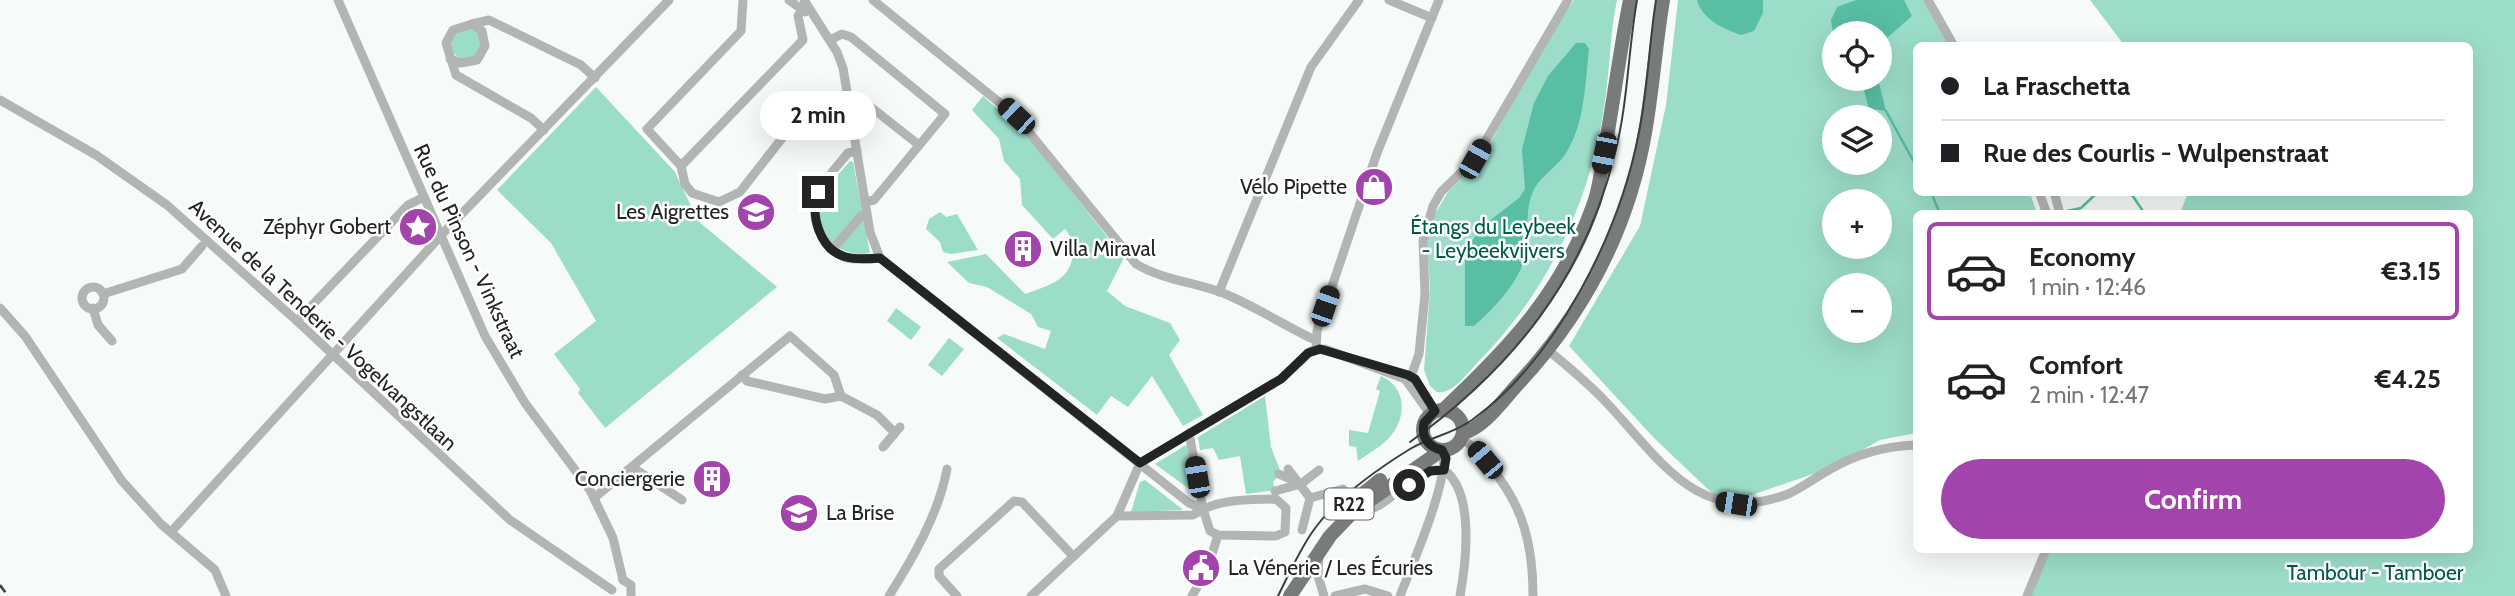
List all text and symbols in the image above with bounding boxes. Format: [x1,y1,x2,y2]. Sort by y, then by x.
map controls [1822,21,1892,343]
button: locate [1822,21,1892,91]
text: La Fraschetta [1983,70,2130,102]
callout: 2 min [760,90,876,140]
car [994,94,1039,138]
text: 2 min [790,101,846,129]
button: layers [1822,105,1892,175]
car [1590,130,1619,176]
car [1456,136,1495,182]
text: Rue des Courlis - Wulpenstraat [1983,137,2329,169]
street label: Rue du Pinson - Vinkstraat [409,140,530,362]
shop icon: Vélo Pipette [1353,166,1395,208]
place label: Vélo Pipette [1240,174,1347,199]
route end [802,176,834,208]
button: + [1822,189,1892,259]
school or university icon: Les Aigrettes [735,191,777,233]
street label: Avenue de la Tenderie - Vogelvangstlaan [184,194,462,456]
place label: Les Aigrettes [616,199,729,224]
place icon: Zéphyr Gobert [397,206,439,248]
place label: Zéphyr Gobert [263,214,391,239]
park label: Étangs du Leybeek - Leybeekvijvers [1410,214,1576,264]
building icon: Villa Miraval [1002,228,1044,270]
place label: Villa Miraval [1050,236,1156,261]
icon: car [1945,240,2008,303]
text: Economy [2029,241,2135,273]
text: €3.15 [2381,255,2441,287]
button: − [1822,273,1892,343]
text: 1 min · 12:46 [2029,273,2146,301]
car [1309,283,1342,329]
icon: car [1945,348,2008,411]
text: Comfort [2029,349,2123,381]
text: €4.25 [2375,363,2441,395]
text: 2 min · 12:47 [2029,381,2149,409]
car [1464,437,1507,483]
car [1184,454,1211,500]
building icon: Conciergerie [691,458,733,500]
button: Confirm [1941,459,2445,539]
place label: Conciergerie [575,466,685,491]
route start [1393,469,1425,501]
road number: R22 [1324,489,1374,520]
car [1714,490,1759,518]
school or university icon: La Brise [778,492,820,534]
place label: La Brise [826,500,895,525]
public building icon: La Vénerie / Les Écuries [1180,547,1222,589]
place label: La Vénerie / Les Écuries [1228,555,1433,580]
park label: Tambour - Tamboer [2287,560,2464,585]

